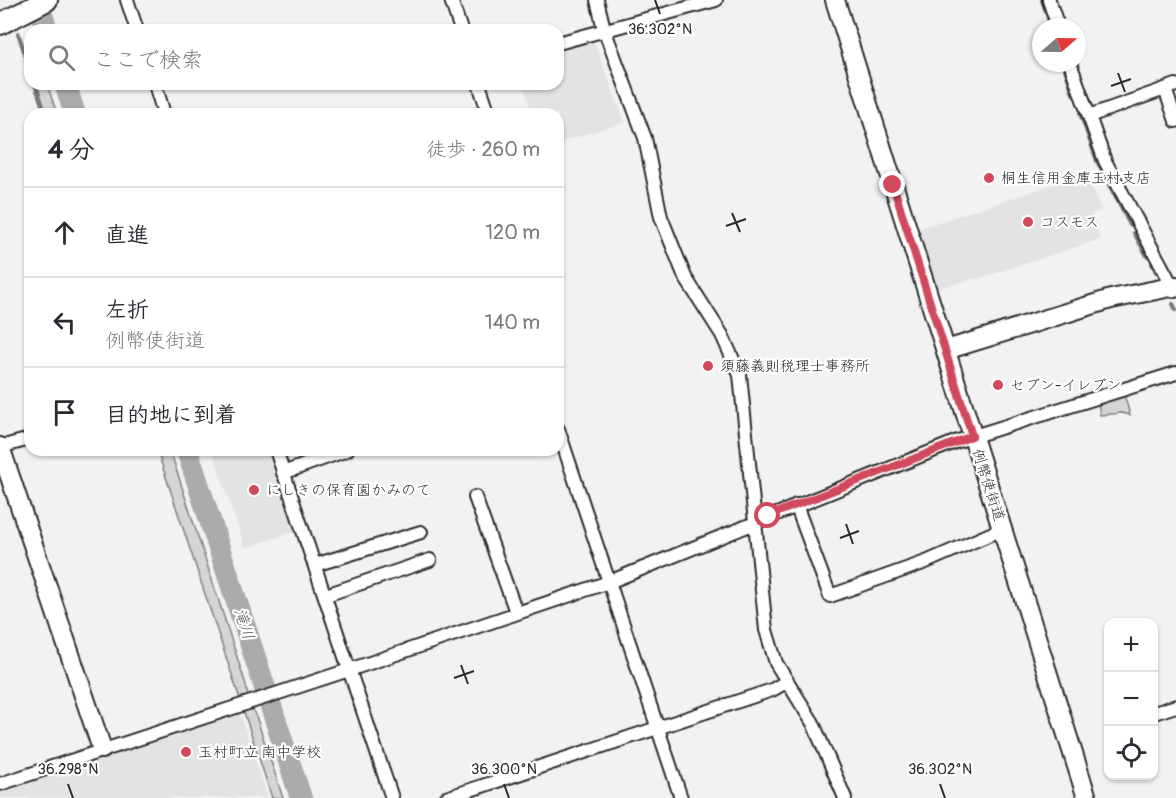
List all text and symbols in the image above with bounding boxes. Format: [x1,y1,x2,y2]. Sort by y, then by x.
north arrow [1032,18,1086,72]
text: 36.302°N [628,20,692,39]
search box [24,24,564,90]
icon: search [45,41,78,74]
text: ここで検索 [93,46,203,74]
text: 4 分 [48,134,95,166]
text: 徒歩 · 260 m [426,137,540,162]
place label: 桐生信用金庫玉村支店 [1001,169,1151,188]
route end [879,171,905,197]
marker: 桐生信用金庫玉村支店 [982,171,996,185]
place label: コスモス [1040,213,1099,232]
marker: コスモス [1021,215,1035,229]
icon: ahead [48,216,81,249]
text: 120 m [485,220,540,245]
text: 直進 [105,221,149,249]
text: 左折 [105,296,149,324]
icon: left [48,306,81,339]
text: 140 m [485,310,540,335]
text: 例幣使街道 [105,328,205,353]
place label: 須藤義則税理士事務所 [720,357,870,376]
marker: 須藤義則税理士事務所 [701,359,715,373]
place label: セブン-イレブン [1010,376,1121,395]
marker: セブン-イレブン [991,378,1005,392]
icon: arrive [48,396,81,429]
text: 目的地に到着 [105,401,237,429]
street label: 例幣使街道 [967,446,1009,524]
place label: にしきの保育園かみのて [266,481,431,500]
marker: にしきの保育園かみのて [247,483,261,497]
route start [754,502,780,528]
water label: 滝川 [230,606,258,642]
map controls [1104,618,1158,780]
button: + [1104,618,1158,672]
button: − [1104,672,1158,726]
button: locate [1104,726,1158,780]
place label: 玉村町立 南中学校 [198,743,321,762]
marker: 玉村町立 南中学校 [179,745,193,759]
text: 36.298°N [38,760,98,779]
text: 36.300°N [471,760,537,779]
text: 36.302°N [908,760,972,779]

